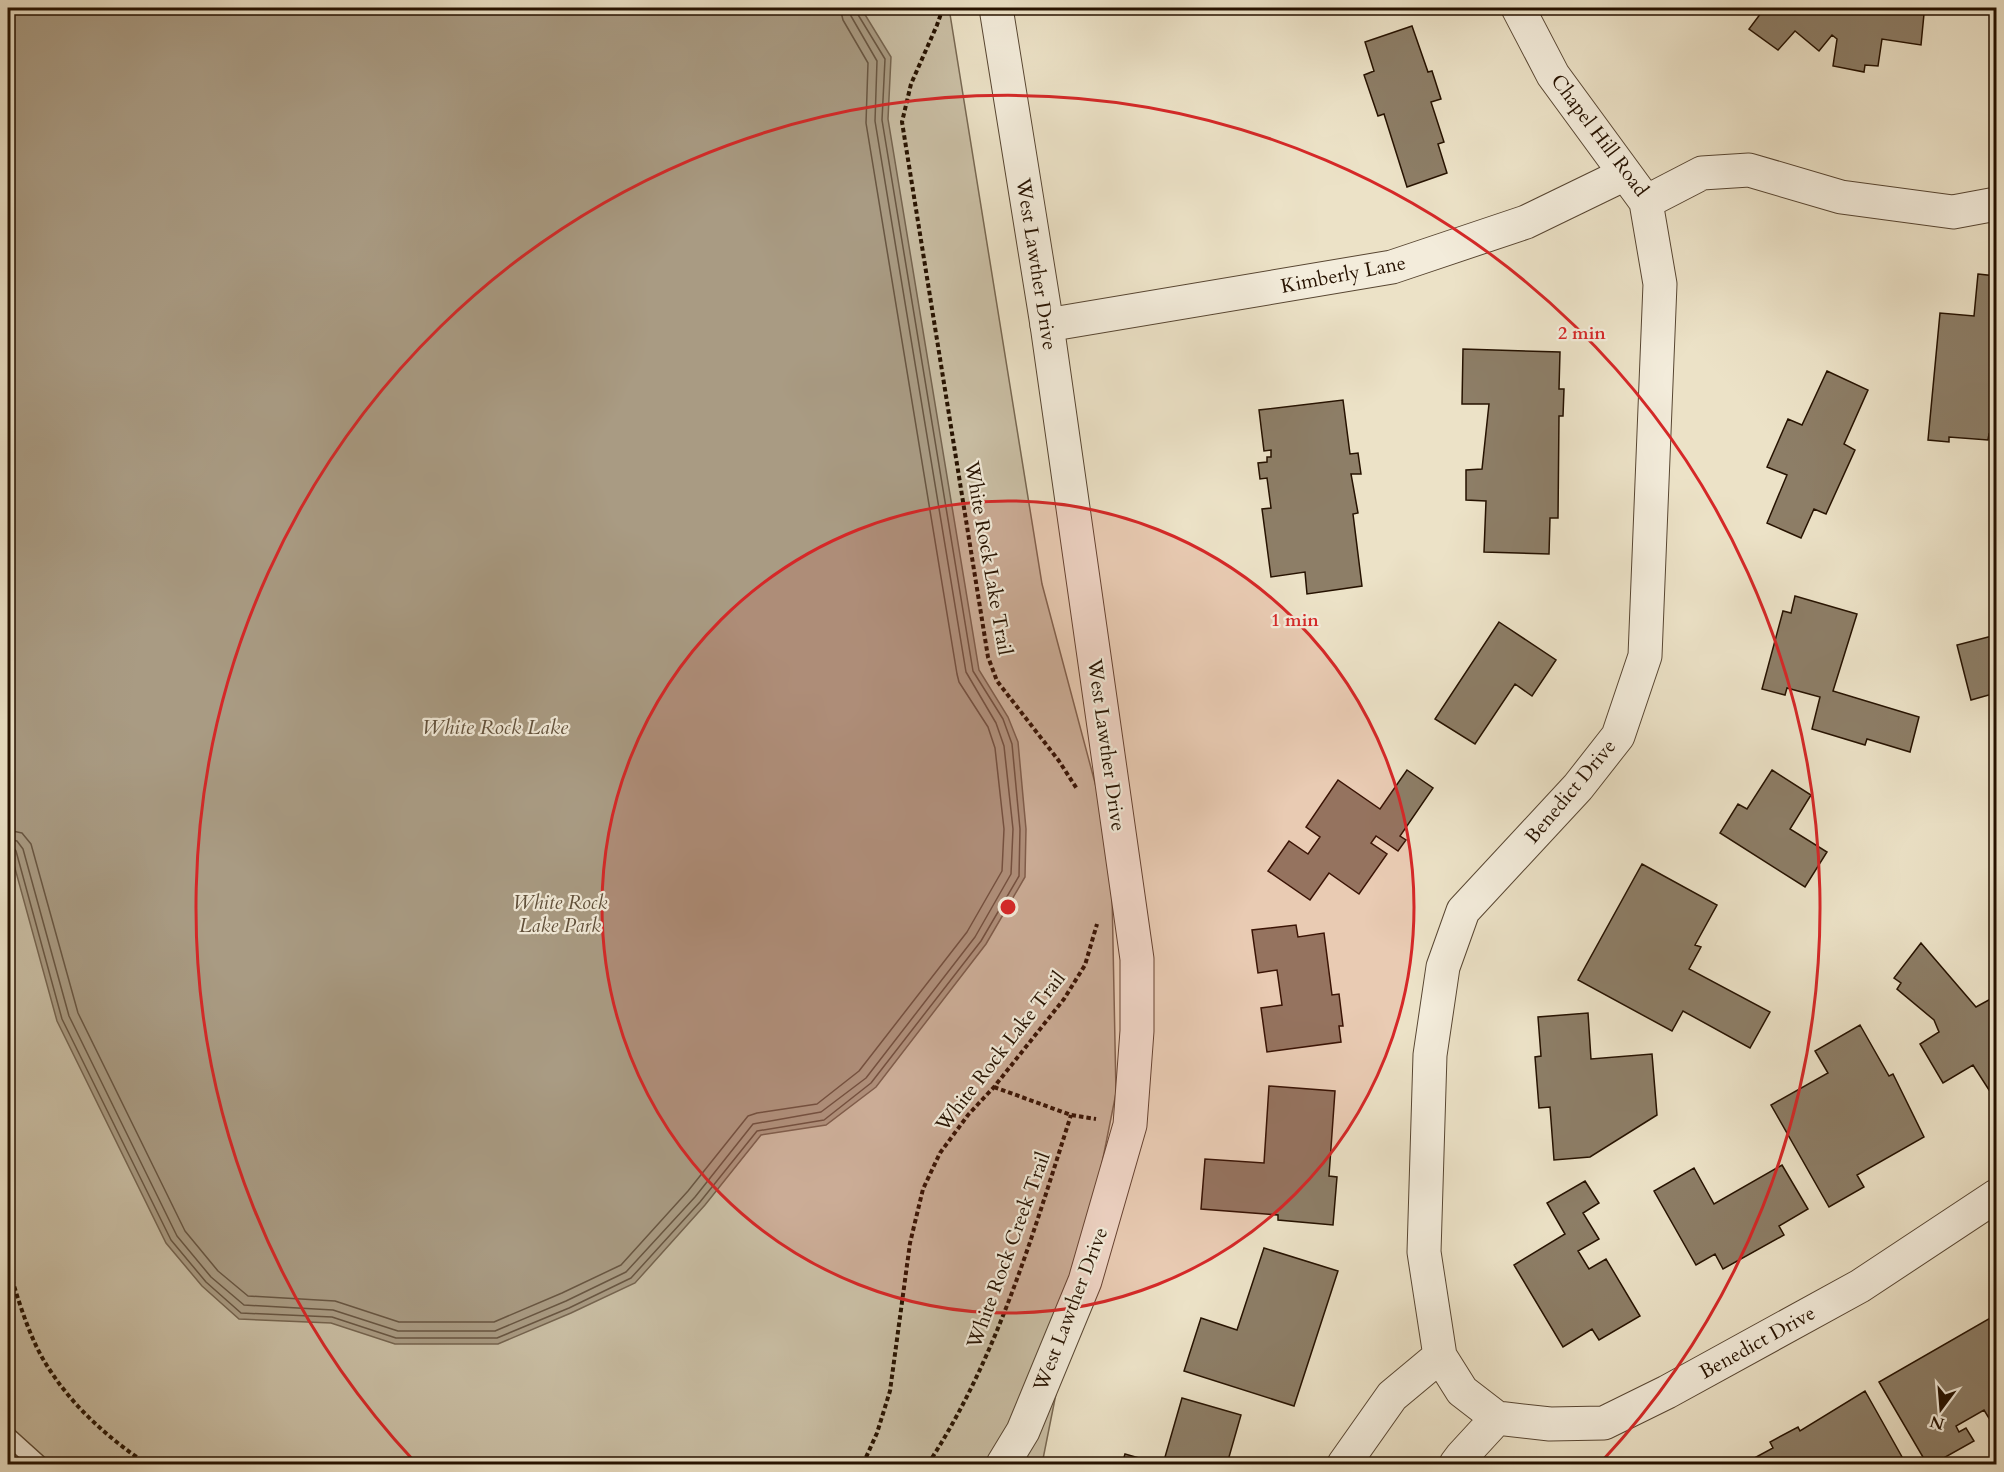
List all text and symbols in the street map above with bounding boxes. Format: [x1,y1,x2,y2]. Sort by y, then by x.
street label: Chapel Hill Road [1545,68,1655,202]
street label: West Lawther Drive [1009,175,1063,352]
street label: Kimberly Lane [1278,249,1408,300]
text: 2 min [1558,321,1606,346]
street label: White Rock Lake Trail [958,458,1019,657]
text: 1 min [1271,608,1319,633]
street label: West Lawther Drive [1081,656,1132,833]
water label: White Rock Lake [422,713,569,742]
street label: Benedict Drive [1519,733,1622,849]
park label: White Rock Lake Park [513,889,607,939]
centre of rings [998,897,1018,917]
street label: White Rock Lake Trail [929,966,1072,1138]
street label: White Rock Creek Trail [960,1148,1057,1353]
street label: West Lawther Drive [1026,1223,1114,1396]
street label: Benedict Drive [1694,1299,1820,1385]
north arrow [1911,1379,1971,1439]
text: N [1927,1410,1947,1435]

